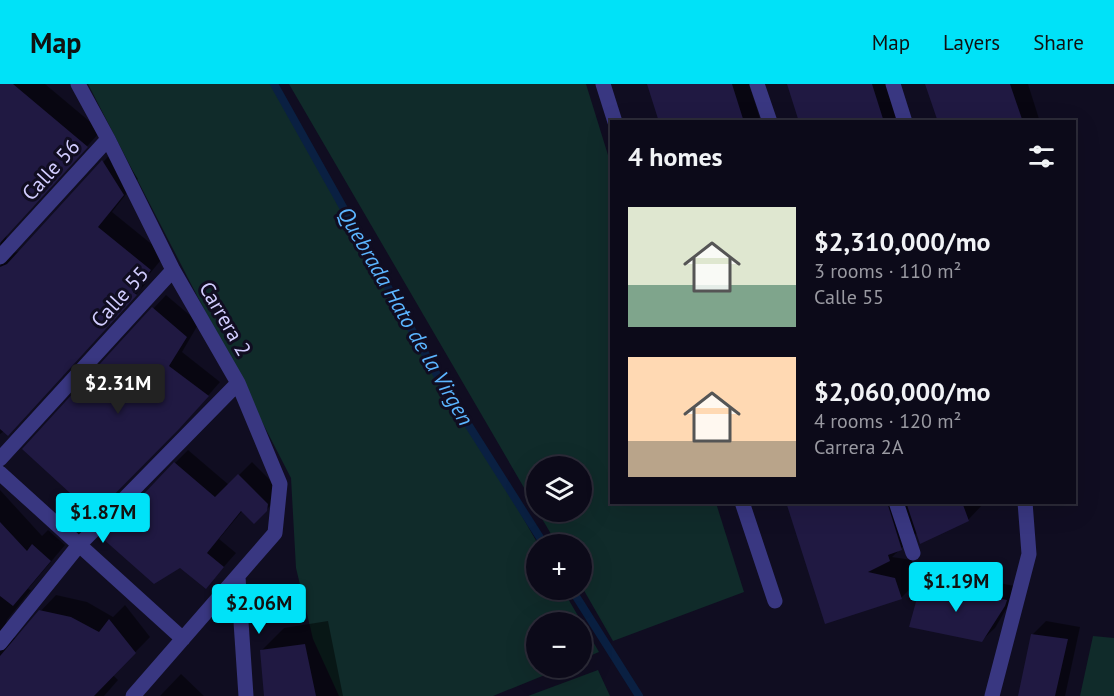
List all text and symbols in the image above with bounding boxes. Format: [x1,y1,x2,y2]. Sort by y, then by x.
text: Map [30,24,81,61]
text: Map [872,29,910,56]
text: Layers [943,29,1000,56]
text: Share [1033,29,1084,56]
street label: Calle 56 [16,133,85,206]
text: 4 homes [628,140,723,173]
icon: filters [1025,140,1058,173]
water label: Quebrada Hato de la Virgen [332,202,480,430]
text: $2,310,000/mo [814,225,991,258]
icon: home [676,231,748,303]
text: 3 rooms · 110 m² [814,258,961,284]
street label: Calle 55 [85,260,154,333]
street label: Carrera 2 [193,277,258,361]
text: Calle 55 [814,284,884,310]
pin: $2.31M [69,364,167,415]
text: $2.31M [85,370,151,396]
text: $2,060,000/mo [814,375,991,408]
icon: home [676,381,748,453]
text: 4 rooms · 120 m² [814,408,961,434]
text: Carrera 2A [814,434,903,460]
map controls [526,456,592,678]
button: layers [526,456,592,522]
pin: $1.87M [54,493,152,544]
text: $1.87M [70,499,136,525]
button: + [526,534,592,600]
pin: $1.19M [907,562,1005,613]
text: $1.19M [923,568,989,594]
pin: $2.06M [210,584,308,635]
text: $2.06M [226,590,292,616]
button: − [526,612,592,678]

